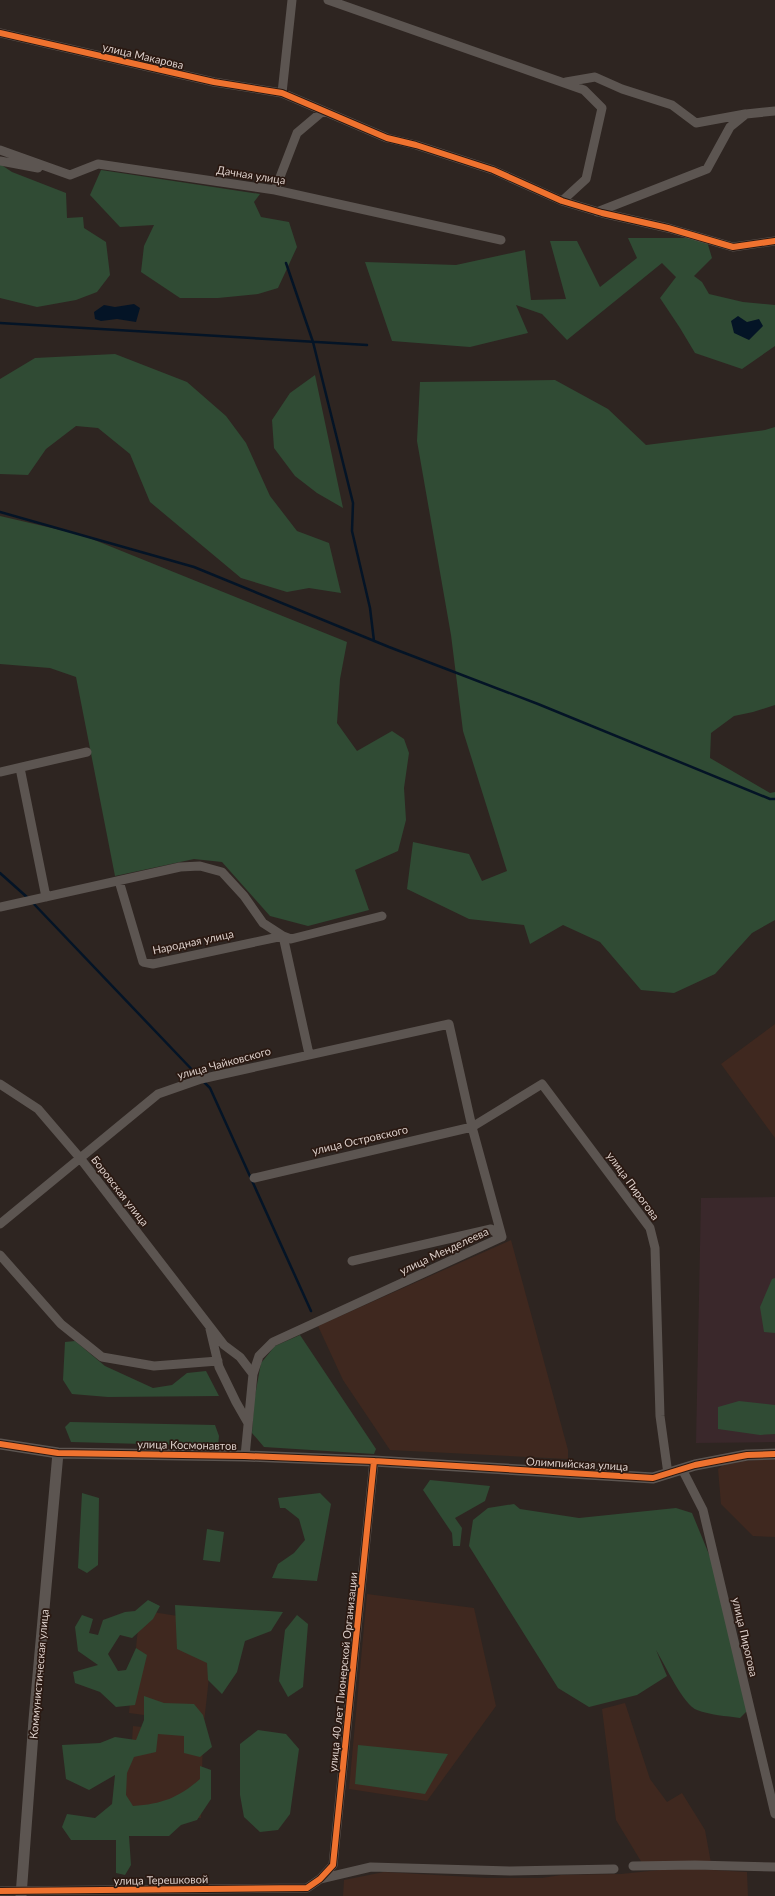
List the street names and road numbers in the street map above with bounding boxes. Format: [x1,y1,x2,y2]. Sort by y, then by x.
street label: улица Макарова [101,40,185,71]
street label: Дачная улица [216,163,287,186]
street label: Народная улица [151,927,235,956]
street label: улица Чайковского [176,1044,272,1081]
street label: улица Островского [311,1122,409,1157]
street label: улица Пирогова [604,1149,662,1222]
street label: Боровская улица [89,1153,152,1228]
street label: улица Менделеева [397,1224,490,1277]
street label: улица Космонавтов [137,1437,237,1452]
street label: Олимпийская улица [526,1454,628,1473]
street label: улица 40 лет Пионерской Организации [326,1571,359,1773]
street label: улица Пирогова [730,1596,761,1678]
street label: Коммунистическая улица [26,1609,51,1739]
street label: улица Терешковой [114,1872,208,1887]

